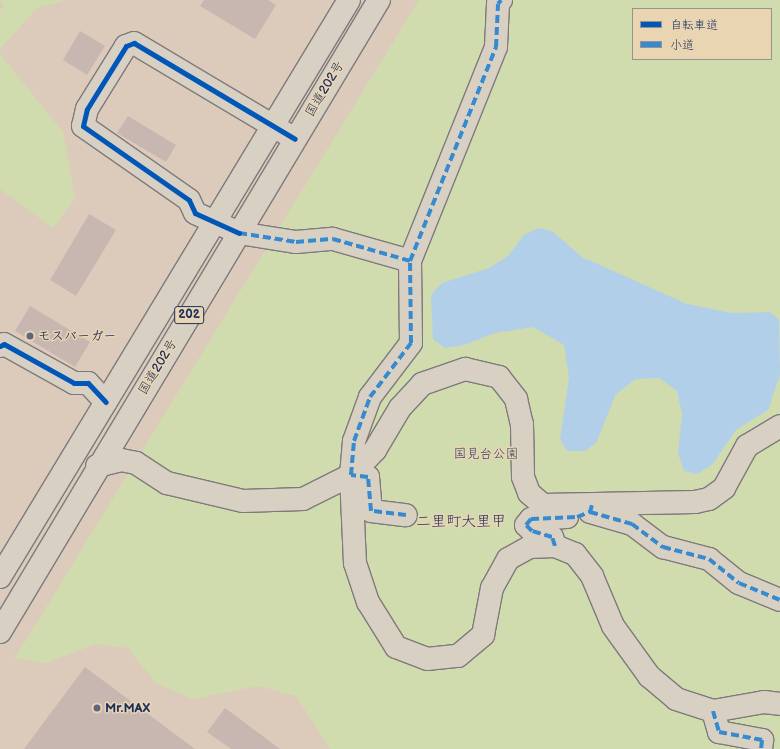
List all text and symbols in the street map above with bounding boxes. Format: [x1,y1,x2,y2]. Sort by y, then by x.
legend [632,8,772,60]
text: 自転車道 [670,18,718,33]
text: 小道 [670,38,694,53]
street label: 国道202号 [302,58,348,120]
road number: 202 [174,305,204,325]
place label: モスバーガー [38,328,116,344]
marker: モスバーガー [25,331,35,341]
street label: 国道202号 [135,336,181,398]
park label: 国見台公園 [454,446,518,462]
district label: 二里町大里甲 [416,513,506,531]
place label: Mr.MAX [105,700,150,716]
marker: Mr.MAX [92,703,102,713]

